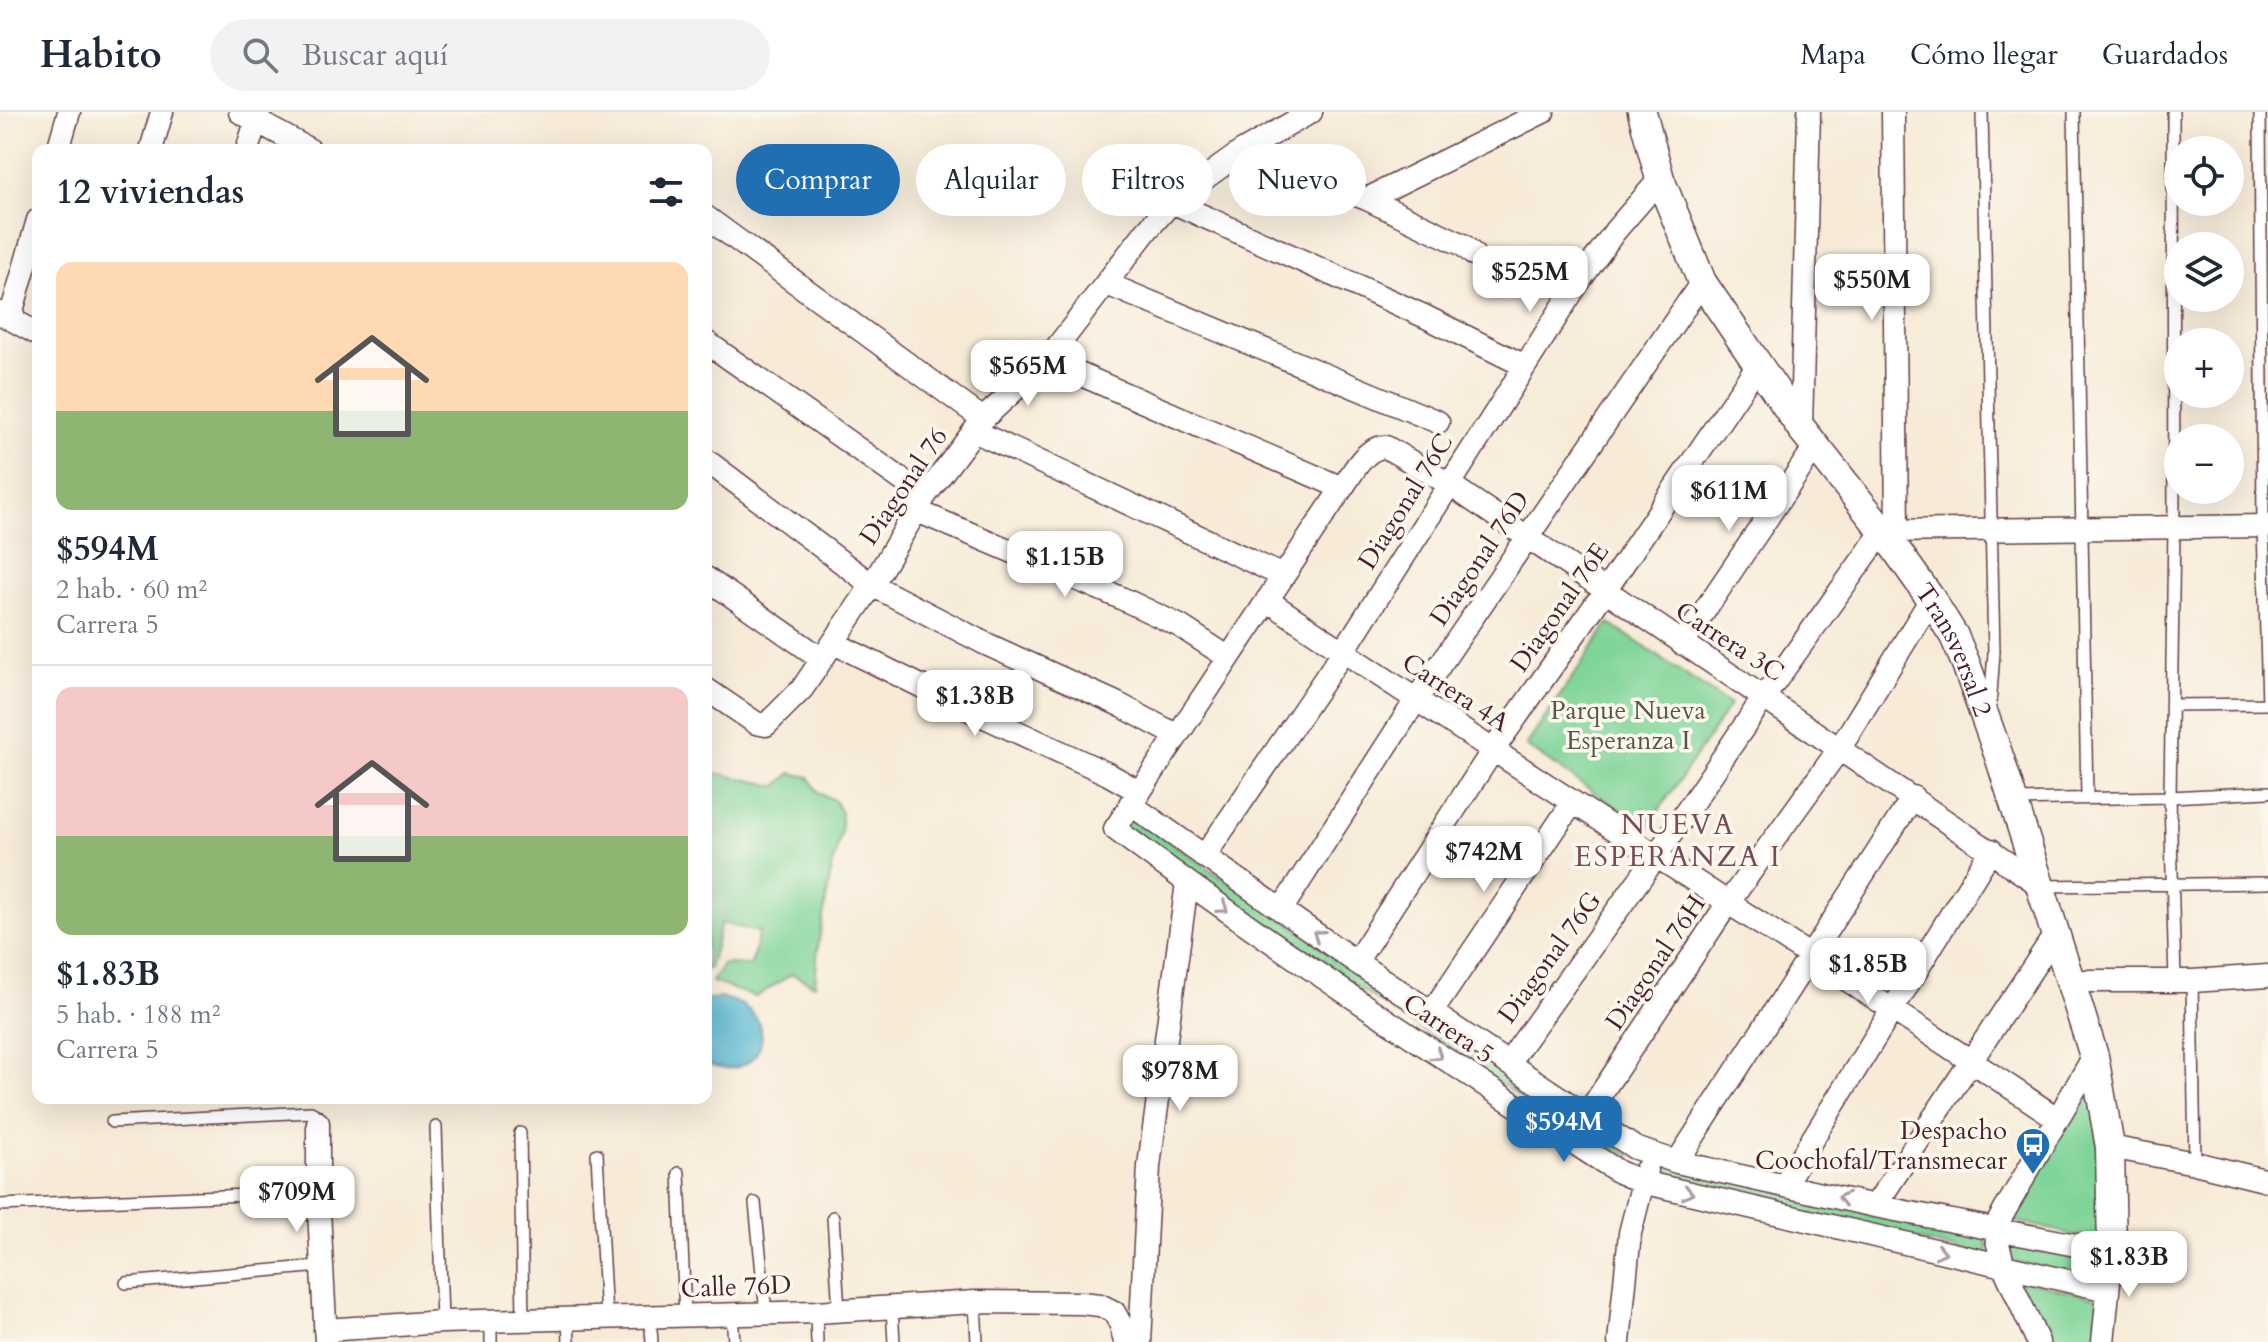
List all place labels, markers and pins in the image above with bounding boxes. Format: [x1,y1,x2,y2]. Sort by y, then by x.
pin: $525M [1474,246,1586,314]
pin: $550M [1816,254,1928,322]
pin: $565M [972,340,1084,408]
pin: $611M [1673,465,1785,533]
pin: $1.15B [1000,531,1130,599]
pin: $1.38B [910,670,1040,738]
pin: $742M [1428,826,1540,894]
pin: $1.85B [1803,938,1933,1006]
pin: $978M [1124,1045,1236,1113]
pin: $594M [1508,1096,1620,1164]
place label: Despacho Coochofal/Transmecar [1755,1113,2008,1178]
bus stop icon: Despacho Coochofal/Transmecar [2014,1126,2052,1176]
pin: $709M [241,1166,353,1234]
pin: $1.83B [2064,1231,2194,1299]

